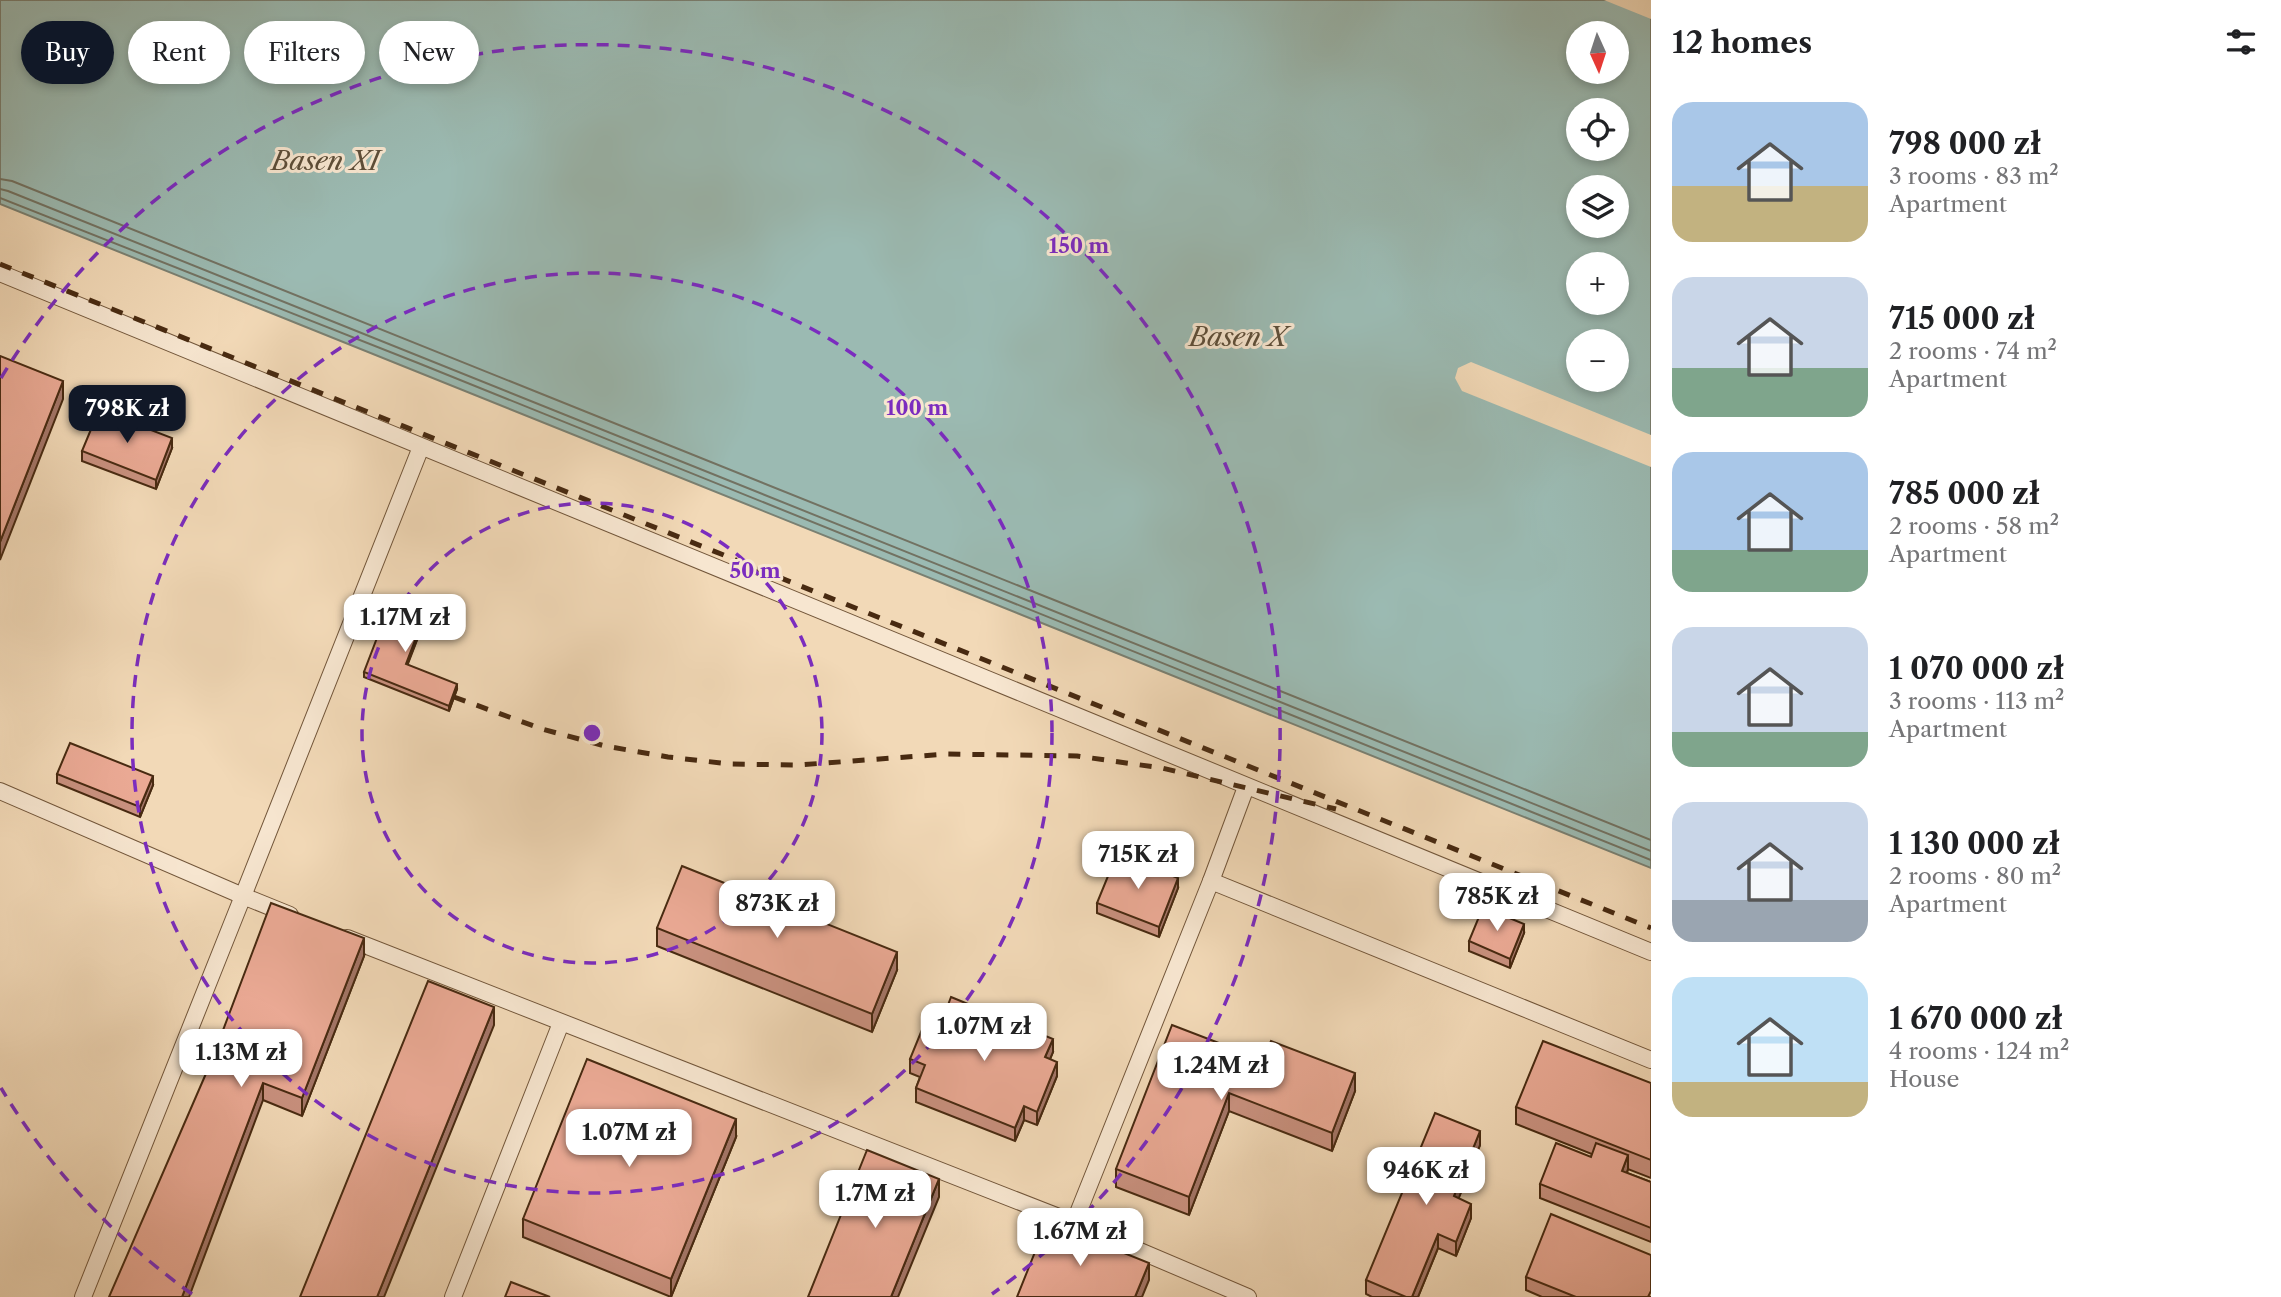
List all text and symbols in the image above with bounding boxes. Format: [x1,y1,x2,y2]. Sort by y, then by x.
chip: Buy [21,21,114,84]
chip: Rent [128,21,230,84]
chip: Filters [244,21,365,84]
chip: New [379,21,479,84]
north arrow [1566,21,1629,84]
map controls [1566,21,1629,392]
icon: filters [2222,23,2260,61]
text: 12 homes [1672,24,1812,61]
button: locate [1566,98,1629,161]
text: 798 000 zł [1889,125,2041,162]
icon: home [1728,130,1812,214]
water label: Basen XI [269,145,383,177]
text: 3 rooms · 83 m² [1889,162,2059,190]
button: layers [1566,175,1629,238]
text: Apartment [1889,190,2007,218]
text: 150 m [1049,233,1109,258]
button: + [1566,252,1629,315]
text: 715 000 zł [1889,300,2035,337]
icon: home [1728,305,1812,389]
water label: Basen X [1187,321,1292,353]
button: − [1566,329,1629,392]
text: 2 rooms · 74 m² [1889,337,2057,365]
text: Apartment [1889,365,2007,393]
pin: 798K zł [62,386,192,445]
text: 798K zł [85,394,169,422]
text: 100 m [886,395,948,420]
text: 785 000 zł [1889,475,2040,512]
icon: home [1728,480,1812,564]
text: 2 rooms · 58 m² [1889,512,2059,540]
text: Apartment [1889,540,2007,568]
text: 50 m [729,558,781,583]
pin: 1.17M zł [333,594,477,654]
text: 1.17M zł [360,603,450,631]
text: 1 070 000 zł [1889,650,2064,687]
icon: home [1728,655,1812,739]
text: 3 rooms · 113 m² [1889,687,2065,715]
text: Apartment [1889,715,2007,743]
centre of rings [580,721,604,745]
text: 1 130 000 zł [1889,825,2060,862]
icon: home [1728,830,1812,914]
pin: 715K zł [1073,832,1203,891]
text: 715K zł [1098,840,1178,868]
text: 2 rooms · 80 m² [1889,862,2061,890]
pin: 785K zł [1432,874,1562,933]
pin: 873K zł [712,880,842,940]
text: 785K zł [1455,882,1539,910]
text: 873K zł [735,889,819,917]
text: Apartment [1889,890,2007,918]
text: 1 670 000 zł [1889,1000,2062,1037]
pin: 1.07M zł [912,1004,1056,1063]
icon: home [1728,1005,1812,1089]
text: 1.07M zł [937,1012,1031,1040]
pin: 1.13M zł [169,1030,313,1089]
text: 4 rooms · 124 m² [1889,1037,2069,1065]
text: 1.13M zł [195,1038,287,1066]
pin: 1.24M zł [1149,1042,1293,1102]
text: 1.24M zł [1173,1051,1269,1079]
text: House [1889,1065,1959,1093]
pin: 1.07M zł [557,1110,701,1169]
text: 1.07M zł [582,1118,676,1146]
pin: 946K zł [1361,1148,1491,1207]
text: 946K zł [1383,1156,1469,1184]
pin: 1.7M zł [810,1170,940,1230]
text: 1.7M zł [835,1179,915,1207]
pin: 1.67M zł [1008,1208,1152,1268]
text: 1.67M zł [1033,1217,1127,1245]

